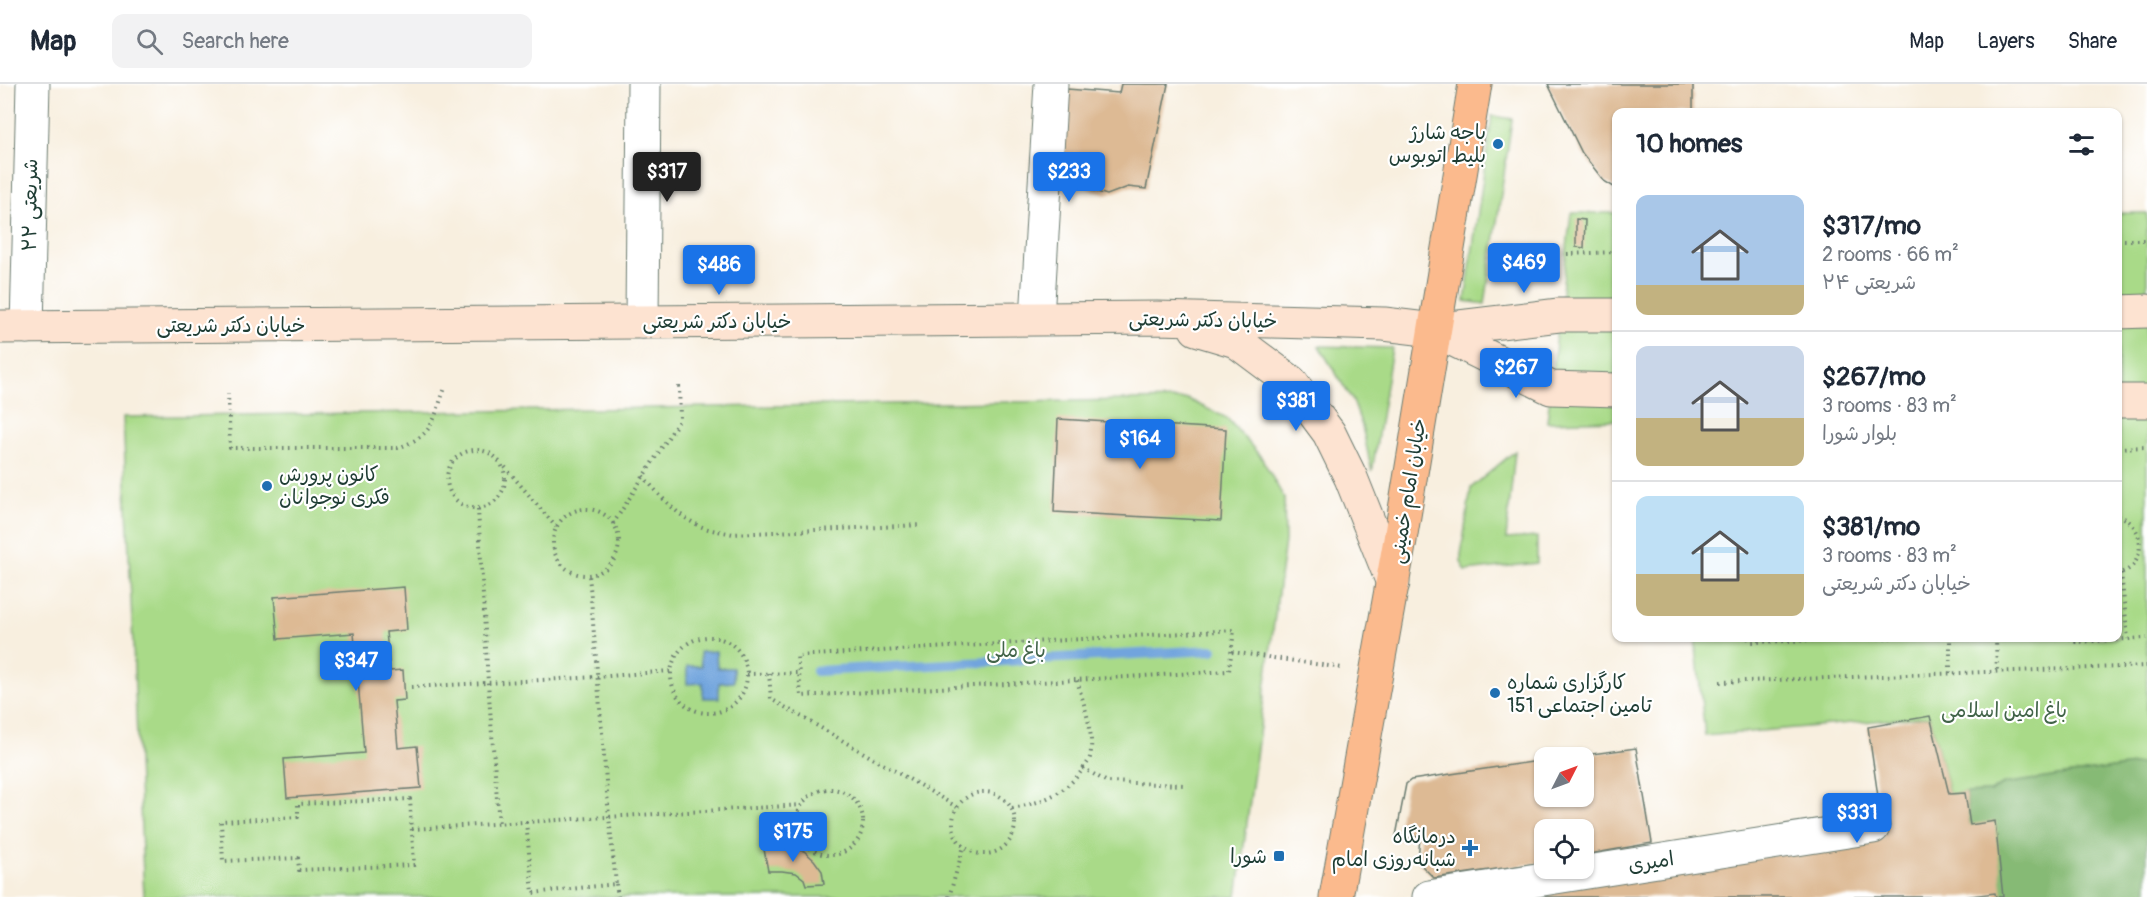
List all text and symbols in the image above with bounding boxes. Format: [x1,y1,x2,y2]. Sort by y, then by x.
search box [112,14,532,68]
text: Map [30,24,76,59]
icon: search [133,25,166,58]
text: Search here [181,27,289,55]
text: Map [1909,28,1944,55]
text: Layers [1977,28,2035,55]
text: Share [2068,28,2117,55]
place label: باجه شارژ بلیط اتوبوس [1389,120,1486,168]
text: 10 homes [1636,128,1742,160]
icon: filters [2065,128,2098,161]
marker: باجه شارژ بلیط اتوبوس [1491,137,1505,151]
pin: $317 [631,152,703,203]
pin: $233 [1033,152,1105,203]
street label: شریعتی ۲۲ [17,158,43,252]
text: $317 [647,159,687,184]
text: $233 [1047,159,1091,184]
text: $317/mo [1822,210,1921,242]
icon: home [1684,219,1756,291]
text: 2 rooms · 66 m² [1822,242,1959,267]
pin: $469 [1488,243,1560,294]
pin: $486 [683,245,755,296]
text: $469 [1502,250,1546,275]
text: $486 [697,252,741,277]
text: شریعتی ۲۴ [1822,270,1916,295]
street label: خیابان دکتر شریعتی [1128,306,1278,334]
street label: خیابان دکتر شریعتی [643,309,791,334]
street label: خیابان دکتر شریعتی [157,313,305,338]
pin: $267 [1480,348,1552,399]
text: $267 [1494,355,1538,380]
text: $267/mo [1822,361,1926,393]
icon: home [1684,370,1756,442]
pin: $381 [1260,381,1332,432]
text: $381 [1276,388,1316,413]
text: 3 rooms · 83 m² [1822,393,1957,418]
street label: خیابان امام خمینی [1384,416,1434,566]
pin: $164 [1104,419,1176,470]
text: بلوار شورا [1822,421,1897,446]
text: $164 [1119,426,1161,451]
place label: کانون پرورش فکری نوجوانان [279,462,390,510]
marker: کانون پرورش فکری نوجوانان [260,479,274,493]
text: $381/mo [1822,511,1920,543]
icon: home [1684,520,1756,592]
text: 3 rooms · 83 m² [1822,543,1957,568]
text: خیابان دکتر شریعتی [1822,571,1971,596]
park label: باغ ملی [986,638,1046,664]
pin: $347 [320,641,392,692]
text: $347 [334,648,378,673]
place label: کارگزاری شماره 151 تامین اجتماعی [1507,670,1652,718]
marker: کارگزاری شماره 151 تامین اجتماعی [1488,686,1502,700]
park label: باغ امین اسلامی [1941,698,2067,724]
north arrow [1534,747,1594,807]
map controls [1534,747,1594,879]
pin: $331 [1821,793,1893,844]
text: $331 [1837,800,1877,825]
pin: $175 [757,812,829,863]
text: $175 [773,819,813,844]
button: locate [1534,819,1594,879]
place label: درمانگاه شبانه‌روزی امام [1332,824,1456,874]
marker: درمانگاه شبانه‌روزی امام [1461,839,1479,857]
place label: شورا [1230,844,1267,869]
street label: امیری [1626,846,1676,878]
marker: شورا [1272,849,1286,863]

